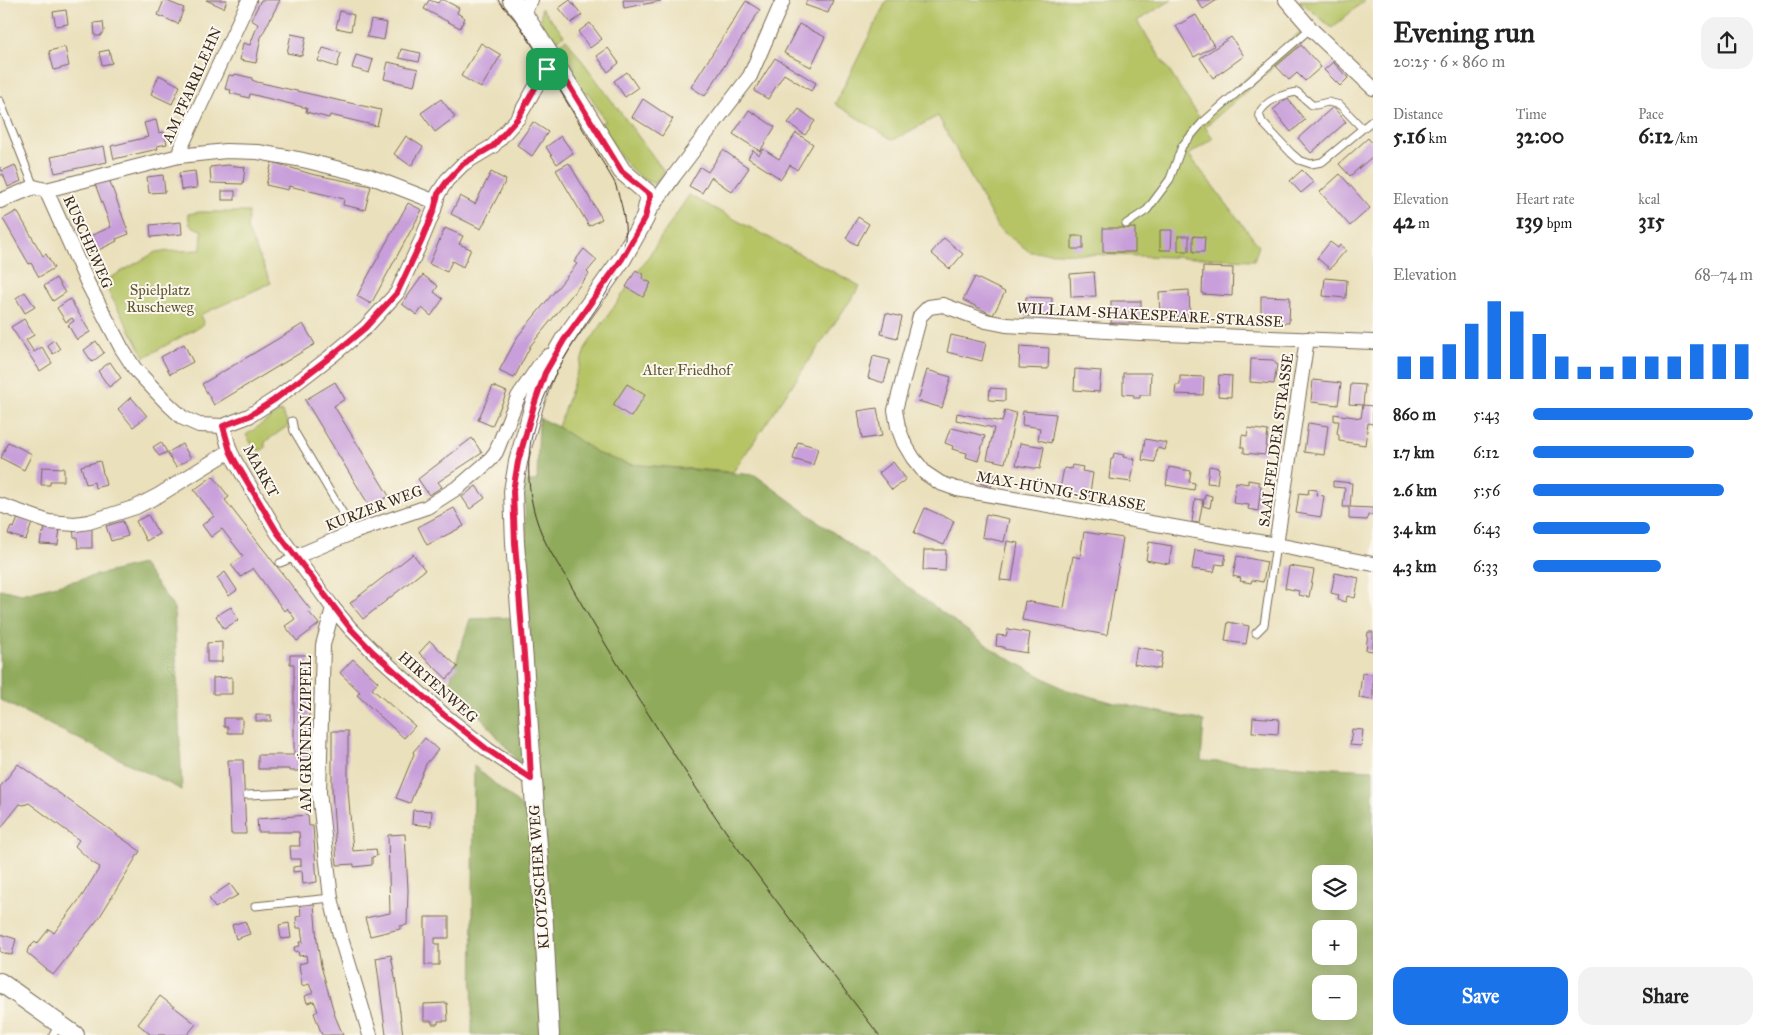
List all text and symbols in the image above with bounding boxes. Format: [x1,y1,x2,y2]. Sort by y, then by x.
text: Evening run [1393,15,1535,50]
button: share [1701,17,1753,69]
street label: AM PFARRLEHN [158,24,226,147]
pin [526,48,568,90]
text: 20:25 · 6 × 860 m [1393,52,1505,71]
icon: arrive [533,55,561,83]
text: Distance [1393,106,1443,123]
text: Time [1516,106,1547,123]
text: Pace [1638,106,1664,123]
text: 5.16 [1393,123,1426,149]
text: 32:00 [1516,123,1564,149]
text: 6:12 [1638,123,1673,149]
text: km [1426,130,1447,147]
text: /km [1673,130,1698,147]
text: Elevation [1393,191,1449,208]
text: Heart rate [1516,191,1575,208]
text: kcal [1638,191,1660,208]
street label: RUSCHEWEG [59,193,117,291]
text: 42 [1393,208,1415,234]
text: 139 [1516,208,1544,234]
text: 315 [1638,208,1665,234]
text: m [1415,215,1430,232]
text: bpm [1544,215,1572,232]
text: Elevation [1393,265,1457,284]
text: 68–74 m [1694,265,1753,284]
park label: Spielplatz Ruscheweg [126,281,195,316]
street label: WILLIAM-SHAKESPEARE-STRASSE [1016,299,1284,331]
street label: SAALFELDER STRASSE [1255,352,1297,528]
park label: Alter Friedhof [642,361,734,379]
text: 860 m [1393,405,1436,424]
text: 5:43 [1473,405,1500,424]
street label: MARKT [239,442,283,500]
text: 1.7 km [1393,443,1435,462]
text: 6:12 [1473,443,1499,462]
street label: MAX-HÜNIG-STRASSE [975,466,1148,515]
street label: KURZER WEG [323,481,425,535]
text: 2.6 km [1393,481,1437,500]
text: 5:56 [1473,481,1500,500]
text: 3.4 km [1393,519,1436,538]
text: 6:43 [1473,519,1501,538]
text: 4.3 km [1393,557,1436,576]
text: 6:33 [1473,557,1498,576]
street label: HIRTENWEG [395,648,481,726]
street label: AM GRÜNEN ZIPFEL [296,655,315,814]
street label: KLOTZSCHER WEG [525,804,553,950]
map controls [1312,865,1357,1020]
button: layers [1312,865,1357,910]
button: + [1312,920,1357,965]
button: Save [1393,967,1568,1025]
button: Share [1578,967,1753,1025]
button: − [1312,975,1357,1020]

